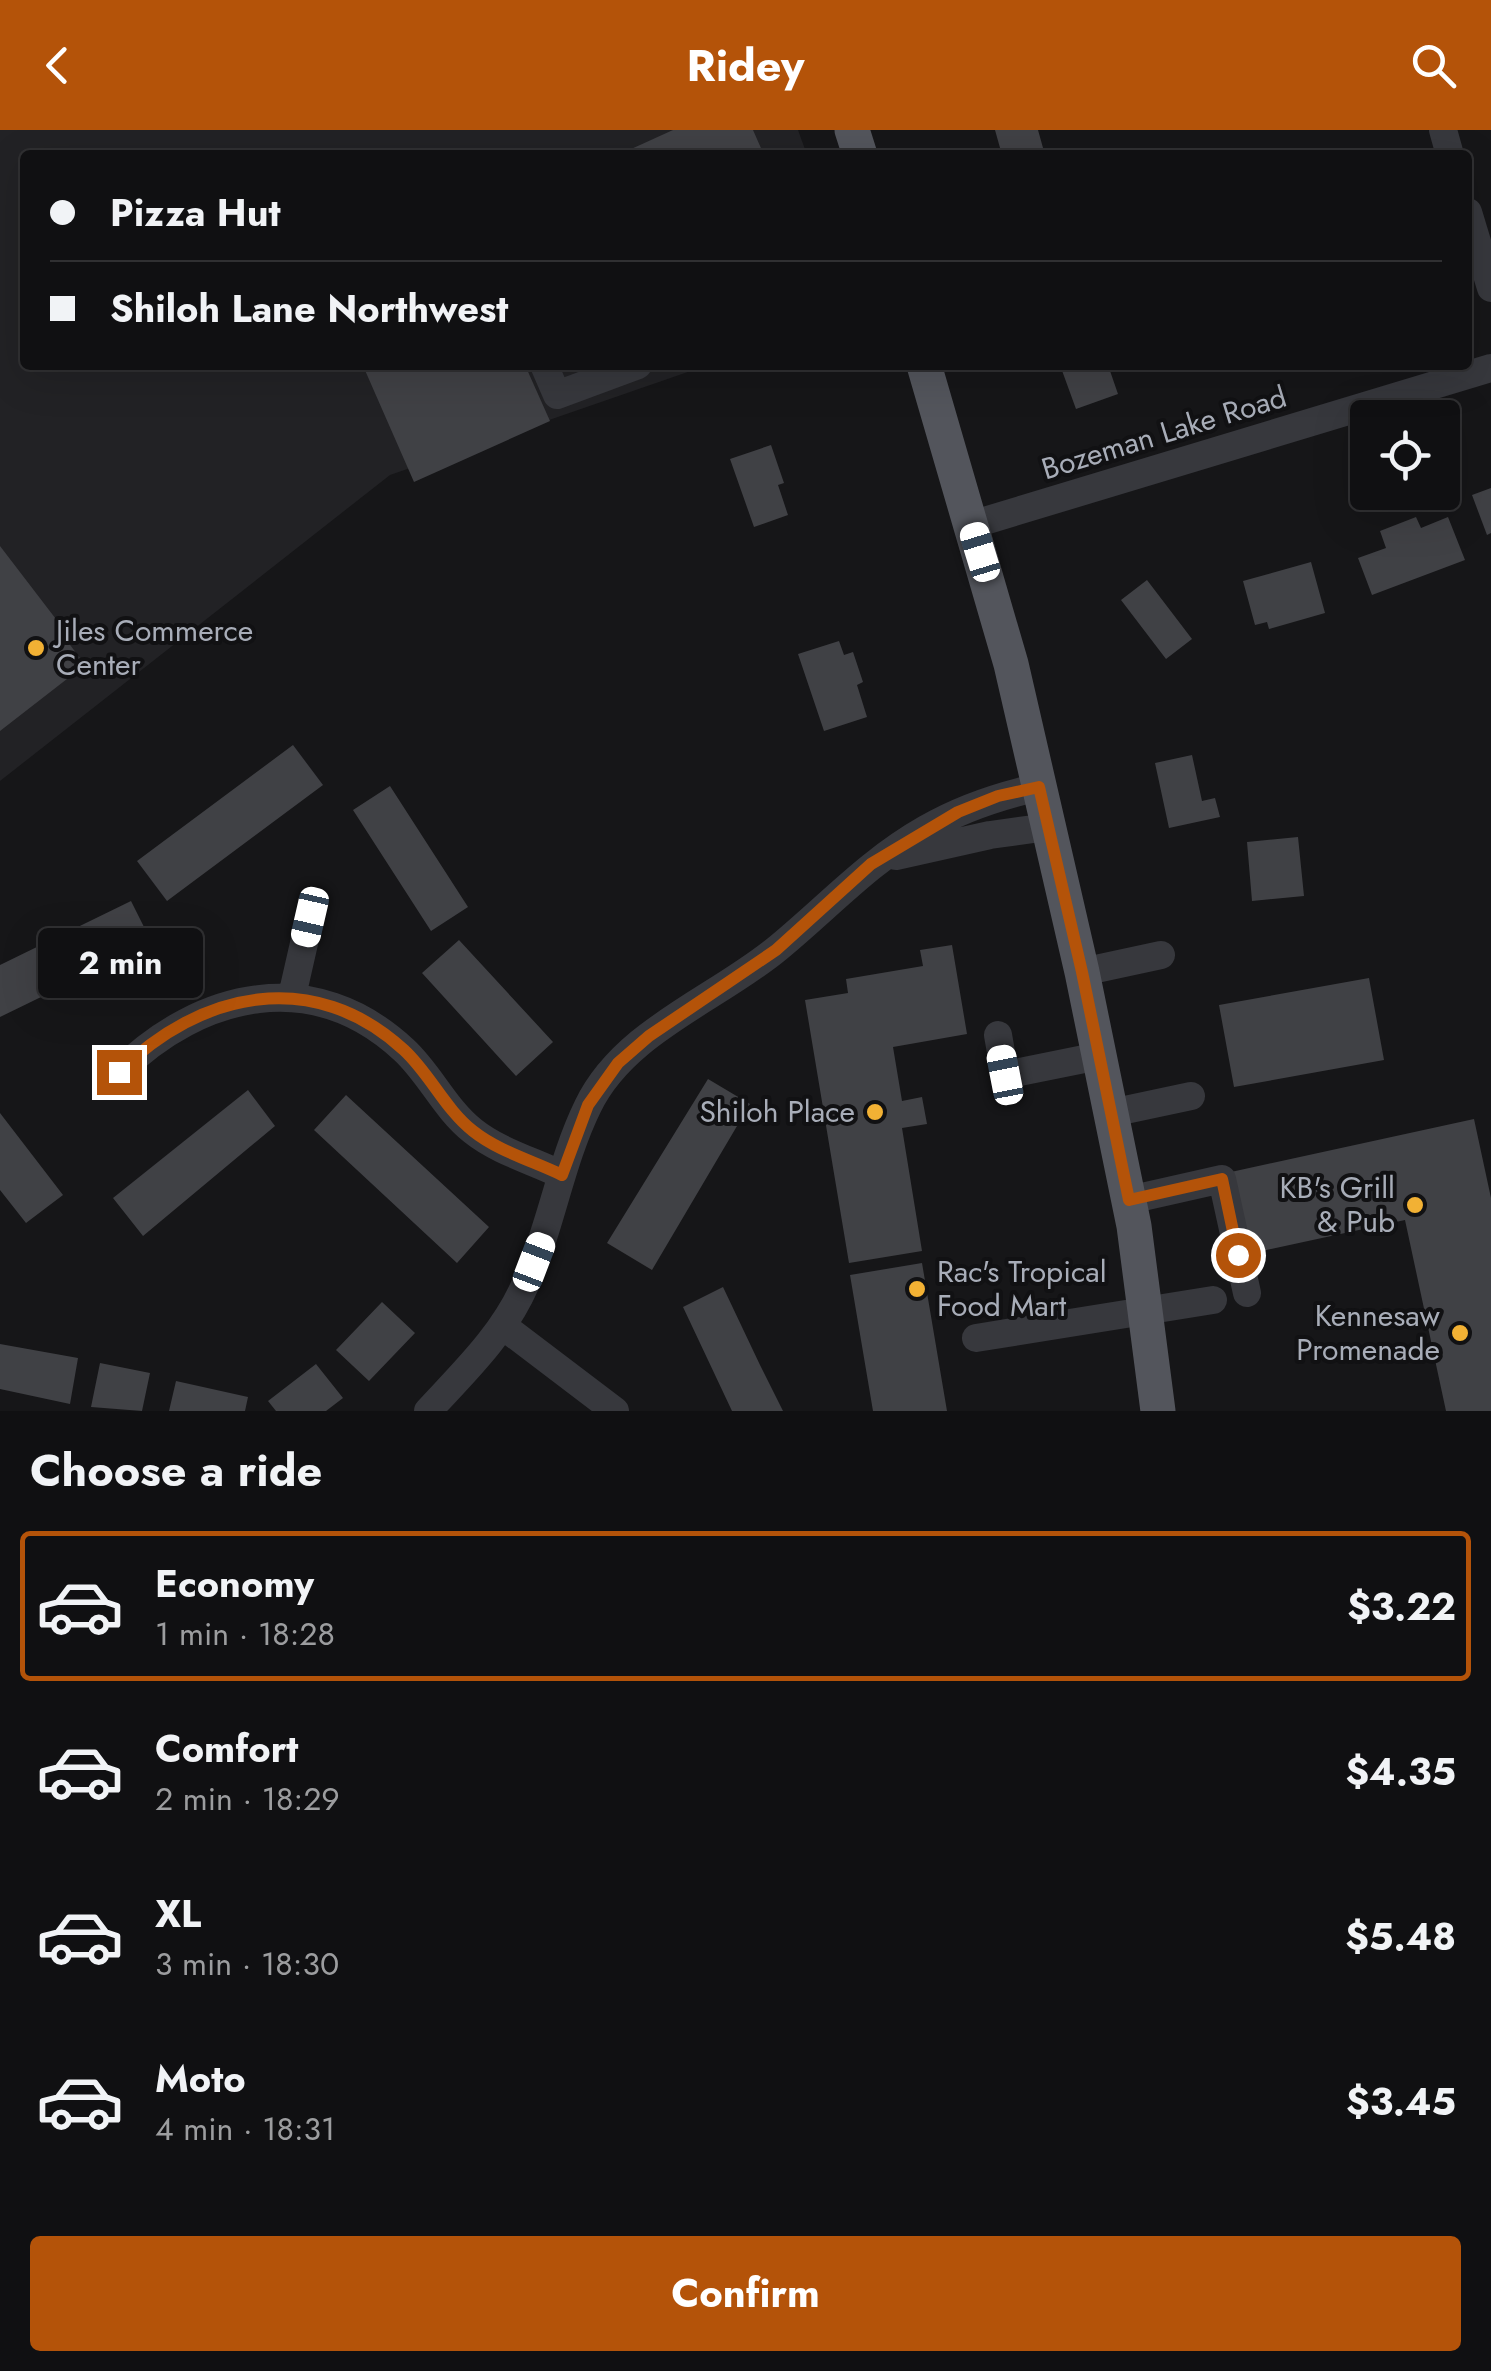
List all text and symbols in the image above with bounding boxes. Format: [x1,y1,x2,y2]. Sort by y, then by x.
text: Ridey [687,33,804,98]
icon: back [30,38,85,93]
icon: search [1406,38,1461,93]
text: Pizza Hut [110,185,281,240]
text: Shiloh Lane Northwest [110,281,508,336]
street label: Bozeman Lake Road [1036,375,1292,490]
map controls [1350,400,1460,510]
button: locate [1350,400,1460,510]
car [957,519,1003,585]
place label: Jiles Commerce Center [52,609,253,686]
marker: Jiles Commerce Center [25,637,47,659]
car [289,884,331,950]
callout: 2 min [36,927,202,997]
text: 2 min [78,940,163,986]
car [985,1043,1025,1107]
route end [97,1050,142,1095]
place label: Shiloh Place [699,1090,855,1133]
marker: Shiloh Place [864,1101,886,1123]
place label: KB's Grill & Pub [1280,1166,1395,1243]
marker: KB's Grill & Pub [1404,1194,1426,1216]
car [509,1229,559,1295]
route start [1216,1233,1261,1278]
place label: Rac's Tropical Food Mart [937,1250,1107,1327]
marker: Rac's Tropical Food Mart [906,1278,928,1300]
place label: Kennesaw Promenade [1296,1294,1441,1371]
marker: Kennesaw Promenade [1449,1322,1471,1344]
text: Choose a ride [30,1438,322,1503]
text: Economy [155,1556,314,1611]
icon: car [35,1561,125,1651]
text: $3.22 [1347,1579,1456,1634]
text: 1 min · 18:28 [155,1611,335,1657]
text: Comfort [155,1721,298,1776]
icon: car [35,1726,125,1816]
text: $4.35 [1345,1744,1456,1799]
text: 2 min · 18:29 [155,1776,340,1822]
text: XL [155,1886,201,1941]
icon: car [35,1891,125,1981]
text: $5.48 [1345,1909,1456,1964]
text: 3 min · 18:30 [155,1941,339,1987]
text: Moto [155,2051,246,2106]
icon: car [35,2056,125,2146]
text: $3.45 [1346,2074,1456,2129]
text: 4 min · 18:31 [155,2106,335,2152]
button: Confirm [30,2236,1461,2351]

